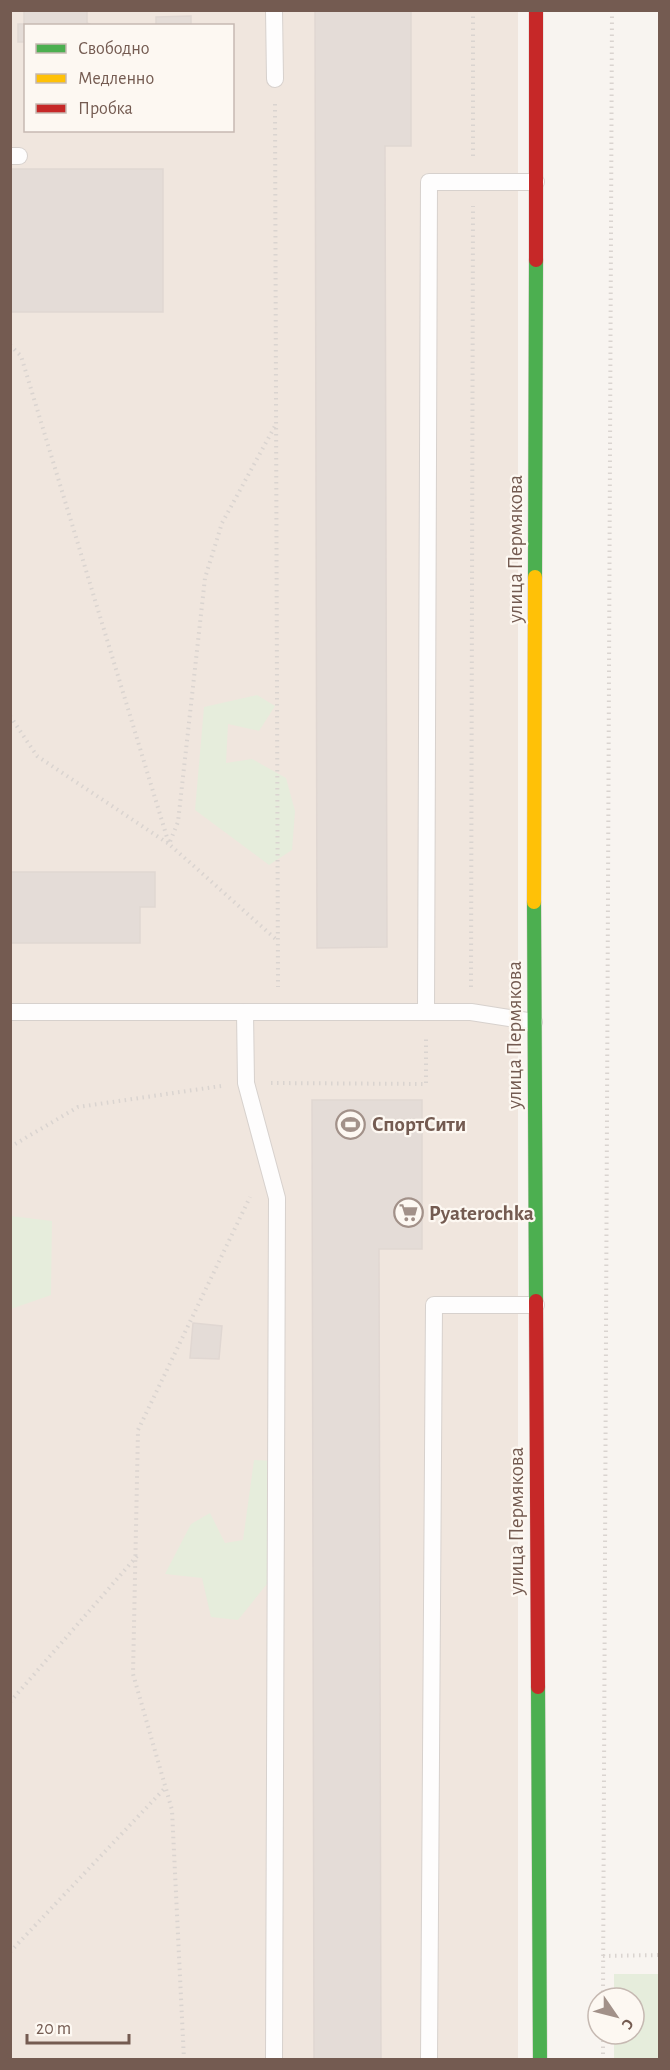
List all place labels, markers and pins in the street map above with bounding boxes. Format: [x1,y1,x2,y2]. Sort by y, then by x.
sports icon: СпортСити [335,1108,367,1140]
place label: СпортСити [372,1114,466,1135]
supermarket icon: Pyaterochka [392,1197,424,1229]
place label: Pyaterochka [429,1203,534,1224]

